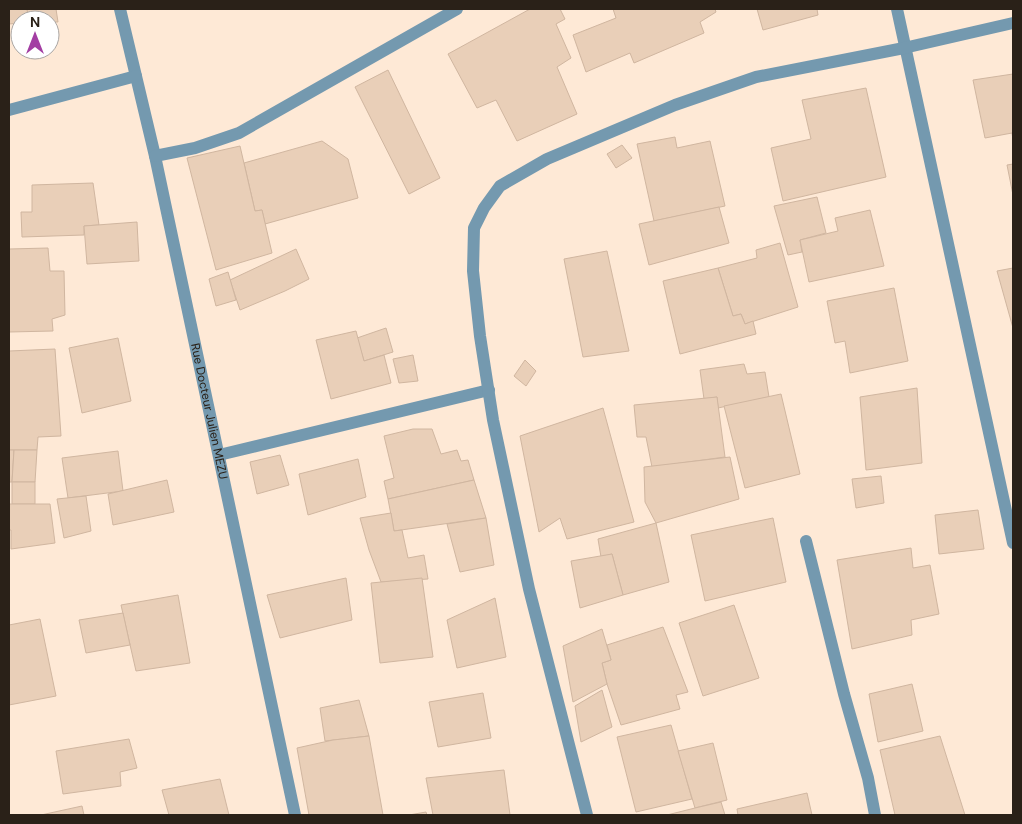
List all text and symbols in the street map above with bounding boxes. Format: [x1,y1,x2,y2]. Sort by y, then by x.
north arrow [10,10,60,60]
text: N [30,13,40,31]
street label: Rue Docteur Julien MEZU [187,342,231,481]

